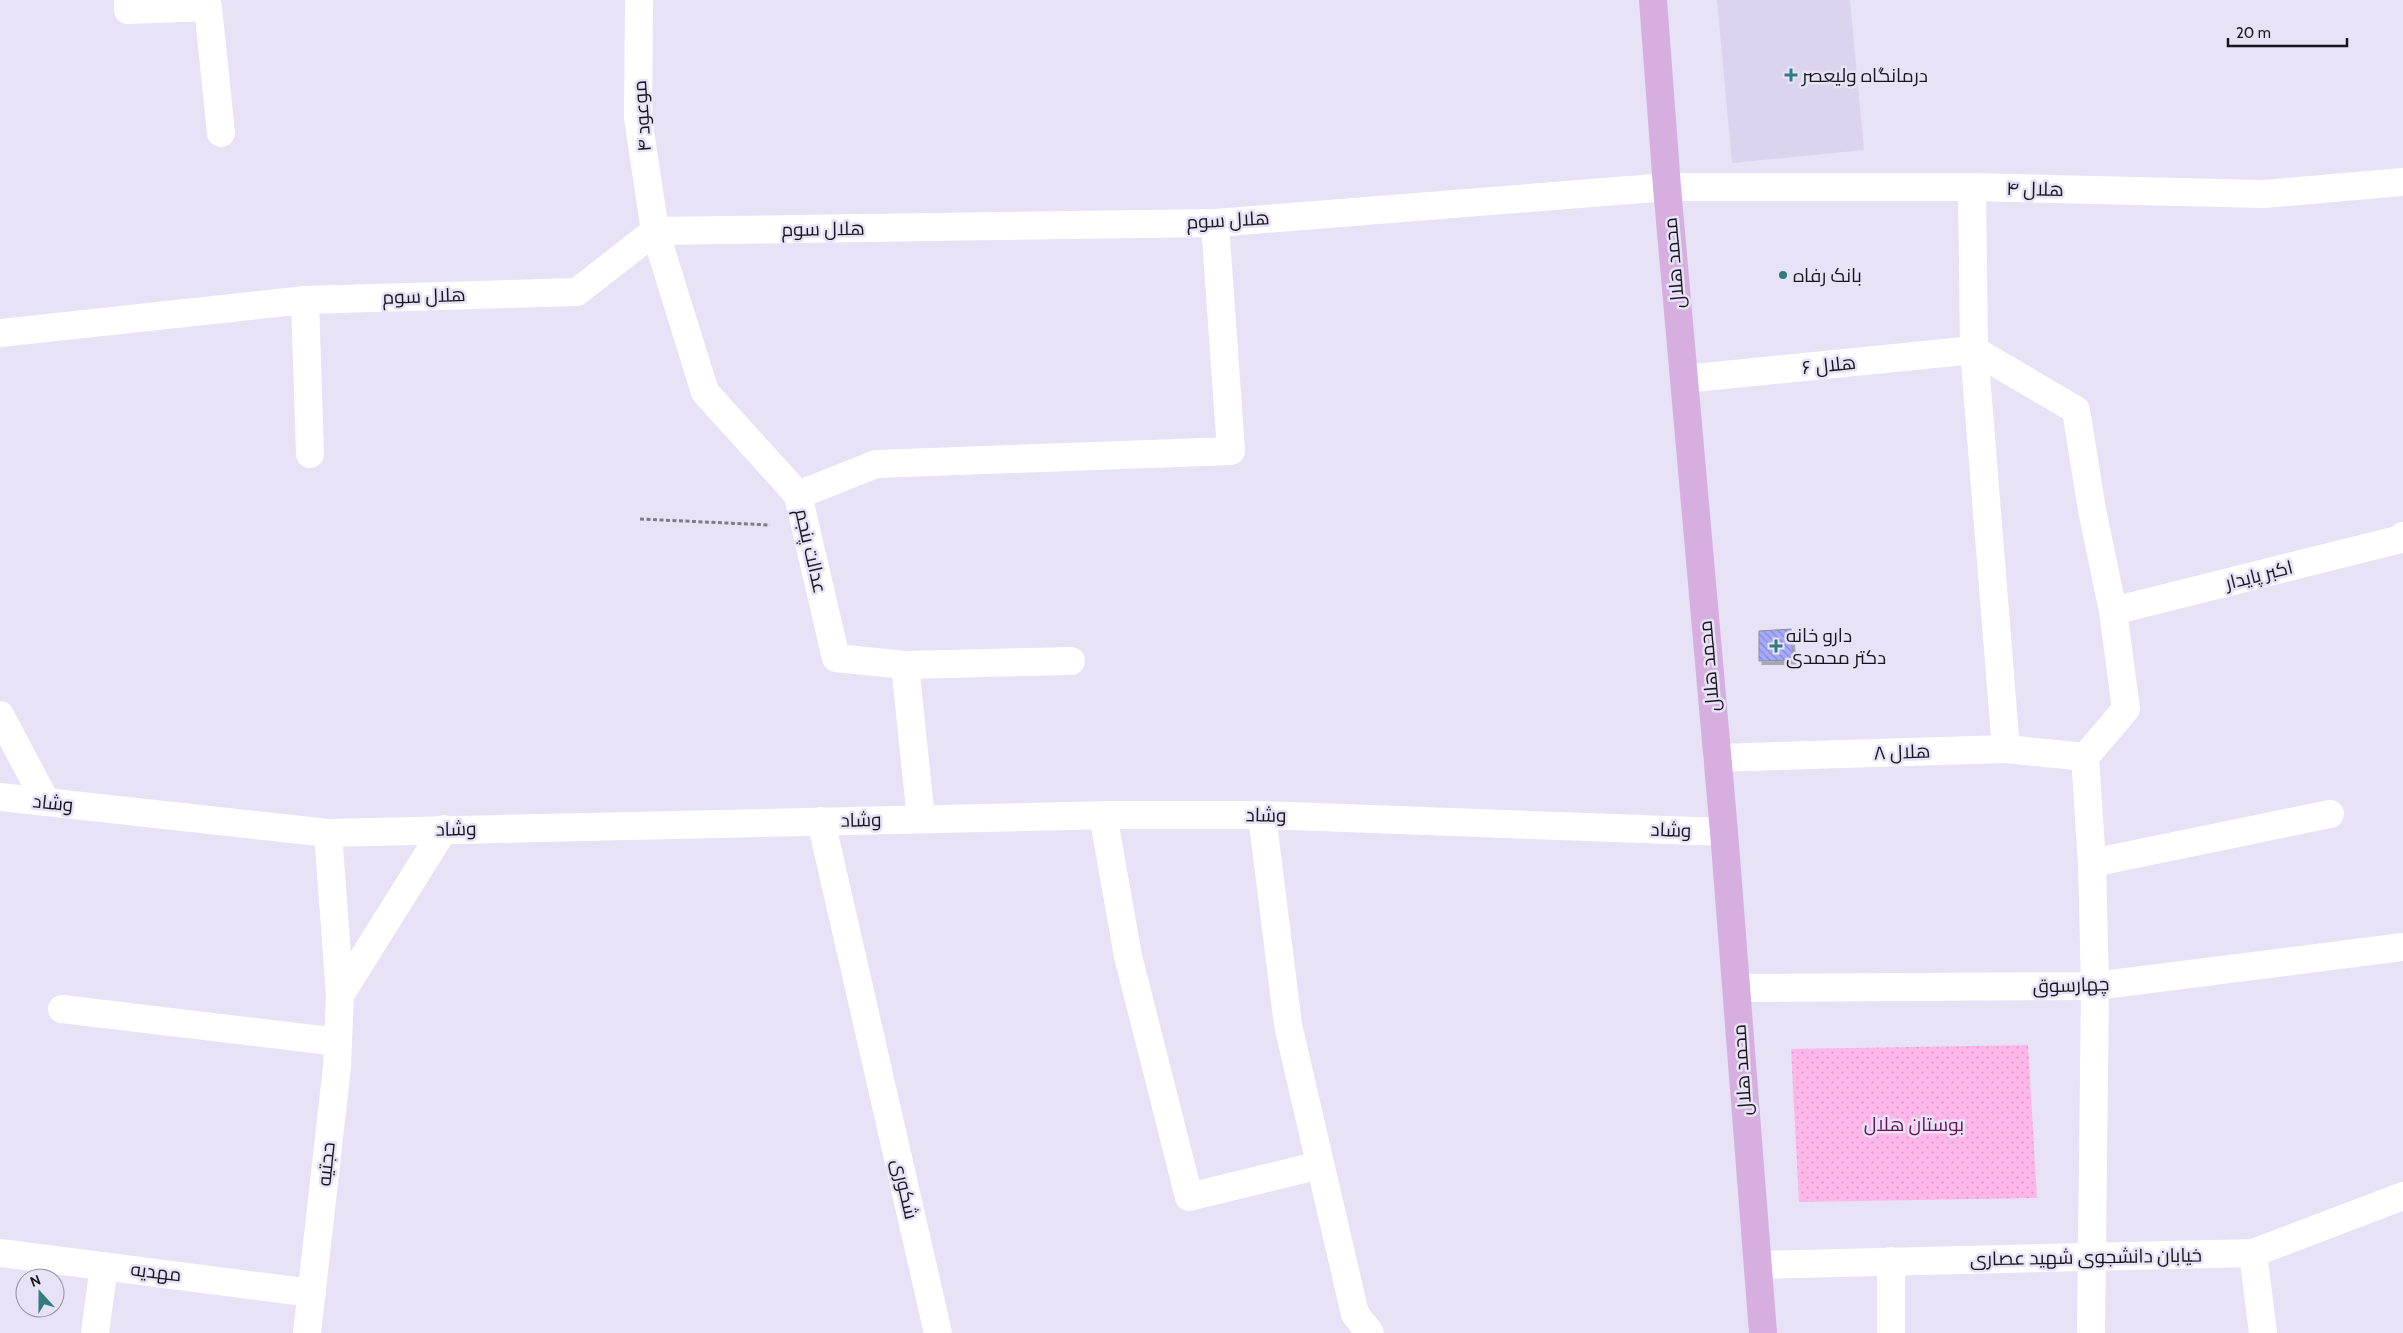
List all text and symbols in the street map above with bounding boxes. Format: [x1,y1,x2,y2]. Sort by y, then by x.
scale bar [2228,15,2347,47]
text: 20 m [2236,24,2271,42]
place label: درمانگاه ولیعصر [1801,64,1928,87]
marker: درمانگاه ولیعصر [1784,68,1798,82]
street label: موعود ۴ [628,80,656,152]
street label: هلال ۴ [2006,177,2064,201]
street label: هلال سوم [1186,206,1270,236]
street label: محمد هلال [1659,216,1689,310]
street label: هلال سوم [781,217,865,243]
place label: بانک رفاه [1793,264,1862,287]
marker: بانک رفاه [1777,269,1789,281]
street label: هلال سوم [382,283,466,311]
street label: هلال ۶ [1801,351,1857,379]
street label: عدالت پنجم [788,506,832,596]
street label: اکبر پایدار [2222,556,2295,596]
street label: محمد هلال [1694,619,1724,713]
place label: دارو خانه دکتر محمدی [1786,624,1886,669]
marker: دارو خانه دکتر محمدی [1770,640,1782,652]
street label: هلال ۸ [1873,740,1931,764]
street label: وشاد [31,789,75,817]
street label: وشاد [1245,803,1287,827]
street label: وشاد [840,808,882,832]
street label: وشاد [435,817,477,841]
street label: وشاد [1650,818,1692,842]
street label: چهارسوق [2032,972,2110,999]
street label: محمد هلال [1727,1024,1757,1116]
park label: بوستان هلال [1864,1113,1964,1136]
street label: حجتیه [312,1141,340,1187]
street label: شکوری [887,1157,923,1221]
street label: خیابان دانشجوی شهید عصاری [1970,1243,2202,1271]
street label: مهدیه [129,1257,183,1287]
north arrow [15,1268,65,1318]
text: N [27,1271,43,1291]

